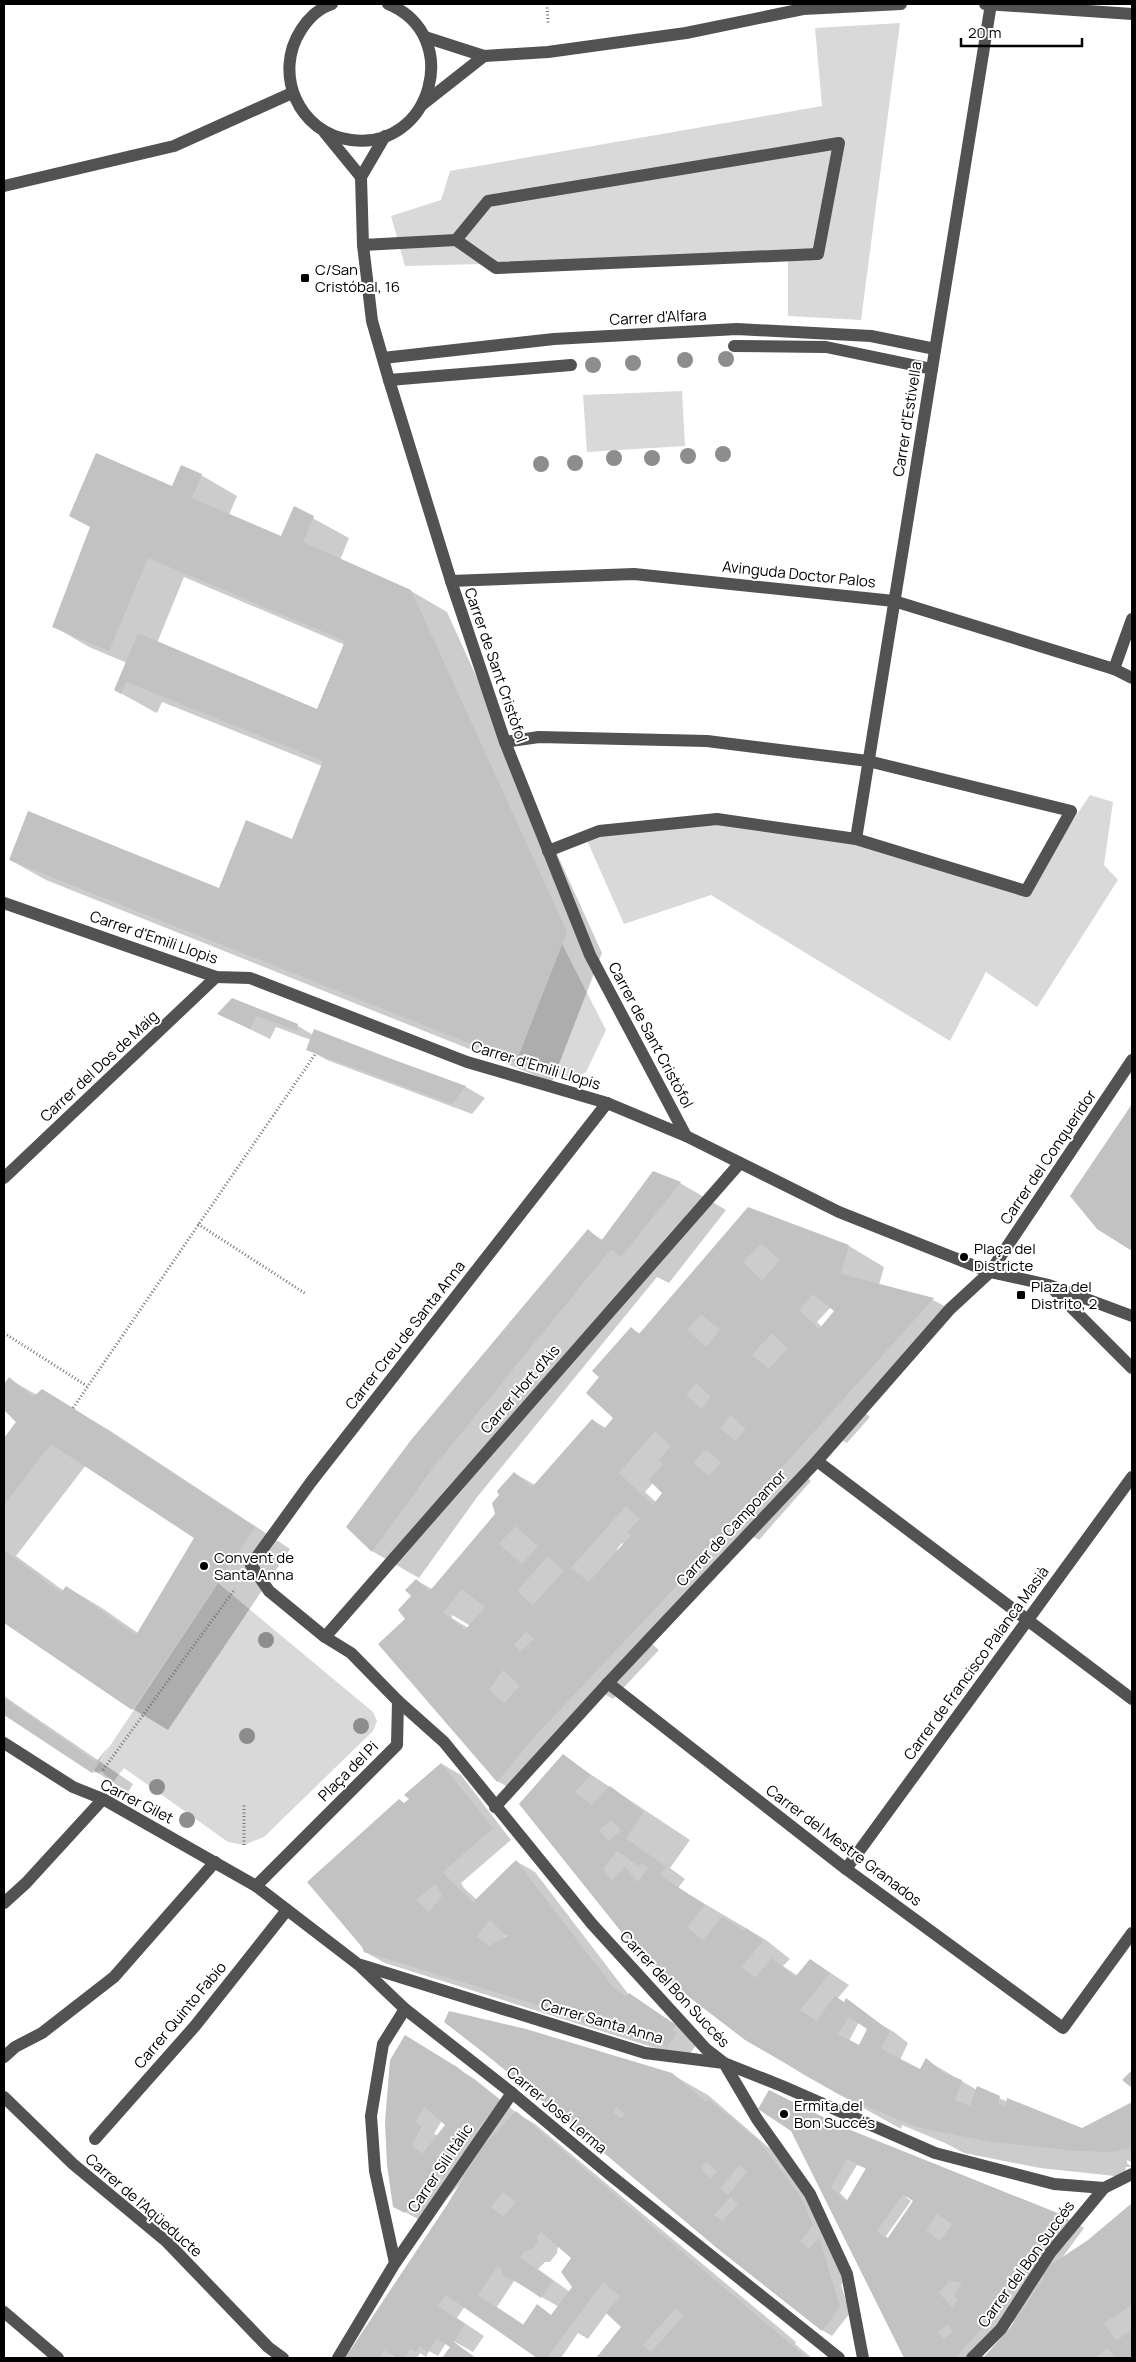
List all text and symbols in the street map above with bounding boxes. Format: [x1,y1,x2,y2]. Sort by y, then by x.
scale bar [961,15,1082,47]
text: 20 m [968,22,1001,43]
place label: C/San Cristóbal, 16 [315,259,400,297]
marker: C/San Cristóbal, 16 [299,272,311,284]
street label: Carrer d'Alfara [609,304,707,330]
street label: Carrer d'Estivella [888,360,926,478]
street label: Avinguda Doctor Palos [721,555,877,593]
street label: Carrer de Sant Cristòfol [460,585,532,745]
street label: Carrer d'Emili Llopis [87,905,221,969]
street label: Carrer de Sant Cristòfol [604,958,698,1112]
street label: Carrer del Dos de Maig [35,1006,163,1126]
street label: Carrer d'Emili Llopis [469,1035,603,1095]
street label: Carrer del Conqueridor [995,1085,1101,1228]
place label: Plaça del Districte [974,1238,1036,1276]
marker: Plaça del Districte [958,1251,970,1263]
street label: Carrer Creu de Santa Anna [340,1256,470,1414]
place label: Plaza del Distrito, 2 [1031,1276,1097,1314]
marker: Plaza del Distrito, 2 [1015,1289,1027,1301]
street label: Carrer Hort d'Ais [475,1340,565,1438]
street label: Carrer de Campoamor [671,1465,791,1591]
place label: Convent de Santa Anna [214,1547,294,1585]
marker: Convent de Santa Anna [198,1560,210,1572]
street label: Carrer de Francisco Palanca Masià [899,1562,1053,1764]
street label: Plaça del Pi [313,1736,383,1806]
street label: Carrer Gilet [97,1774,177,1828]
street label: Carrer del Mestre Granados [762,1779,926,1911]
street label: Carrer del Bon Succés [615,1926,735,2052]
street label: Carrer Quinto Fabio [129,1957,231,2073]
street label: Carrer Santa Anna [538,1993,666,2049]
street label: Carrer José Lerma [502,2062,612,2158]
place label: Ermita del Bon Succés [794,2095,875,2133]
marker: Ermita del Bon Succés [778,2108,790,2120]
street label: Carrer Sili Itàlic [403,2120,477,2216]
street label: Carrer de l'Aqüeducte [81,2148,207,2262]
street label: Carrer del Bon Succés [973,2196,1079,2332]

